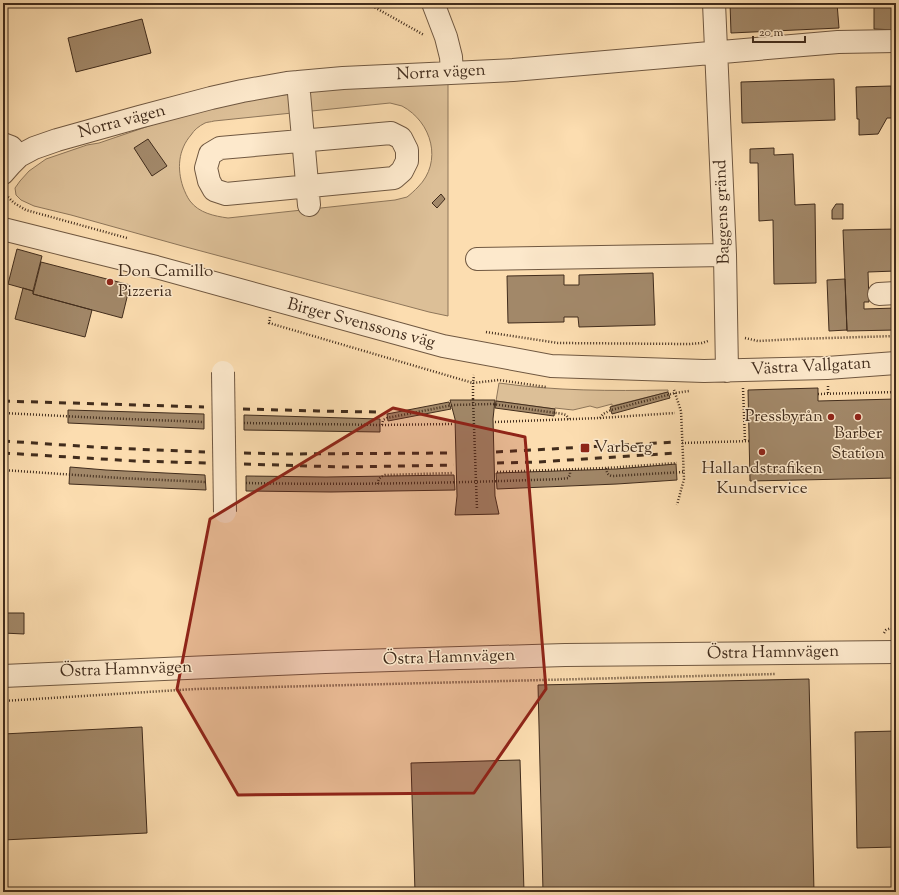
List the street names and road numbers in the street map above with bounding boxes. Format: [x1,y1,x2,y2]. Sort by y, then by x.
street label: Norra vägen [396,59,486,87]
street label: Norra vägen [76,99,168,145]
street label: Baggens gränd [709,159,737,265]
street label: Birger Svenssons väg [284,293,438,355]
street label: Västra Vallgatan [750,352,872,382]
street label: Östra Hamnvägen [707,640,839,666]
street label: Östra Hamnvägen [382,644,516,672]
street label: Östra Hamnvägen [59,656,193,684]

